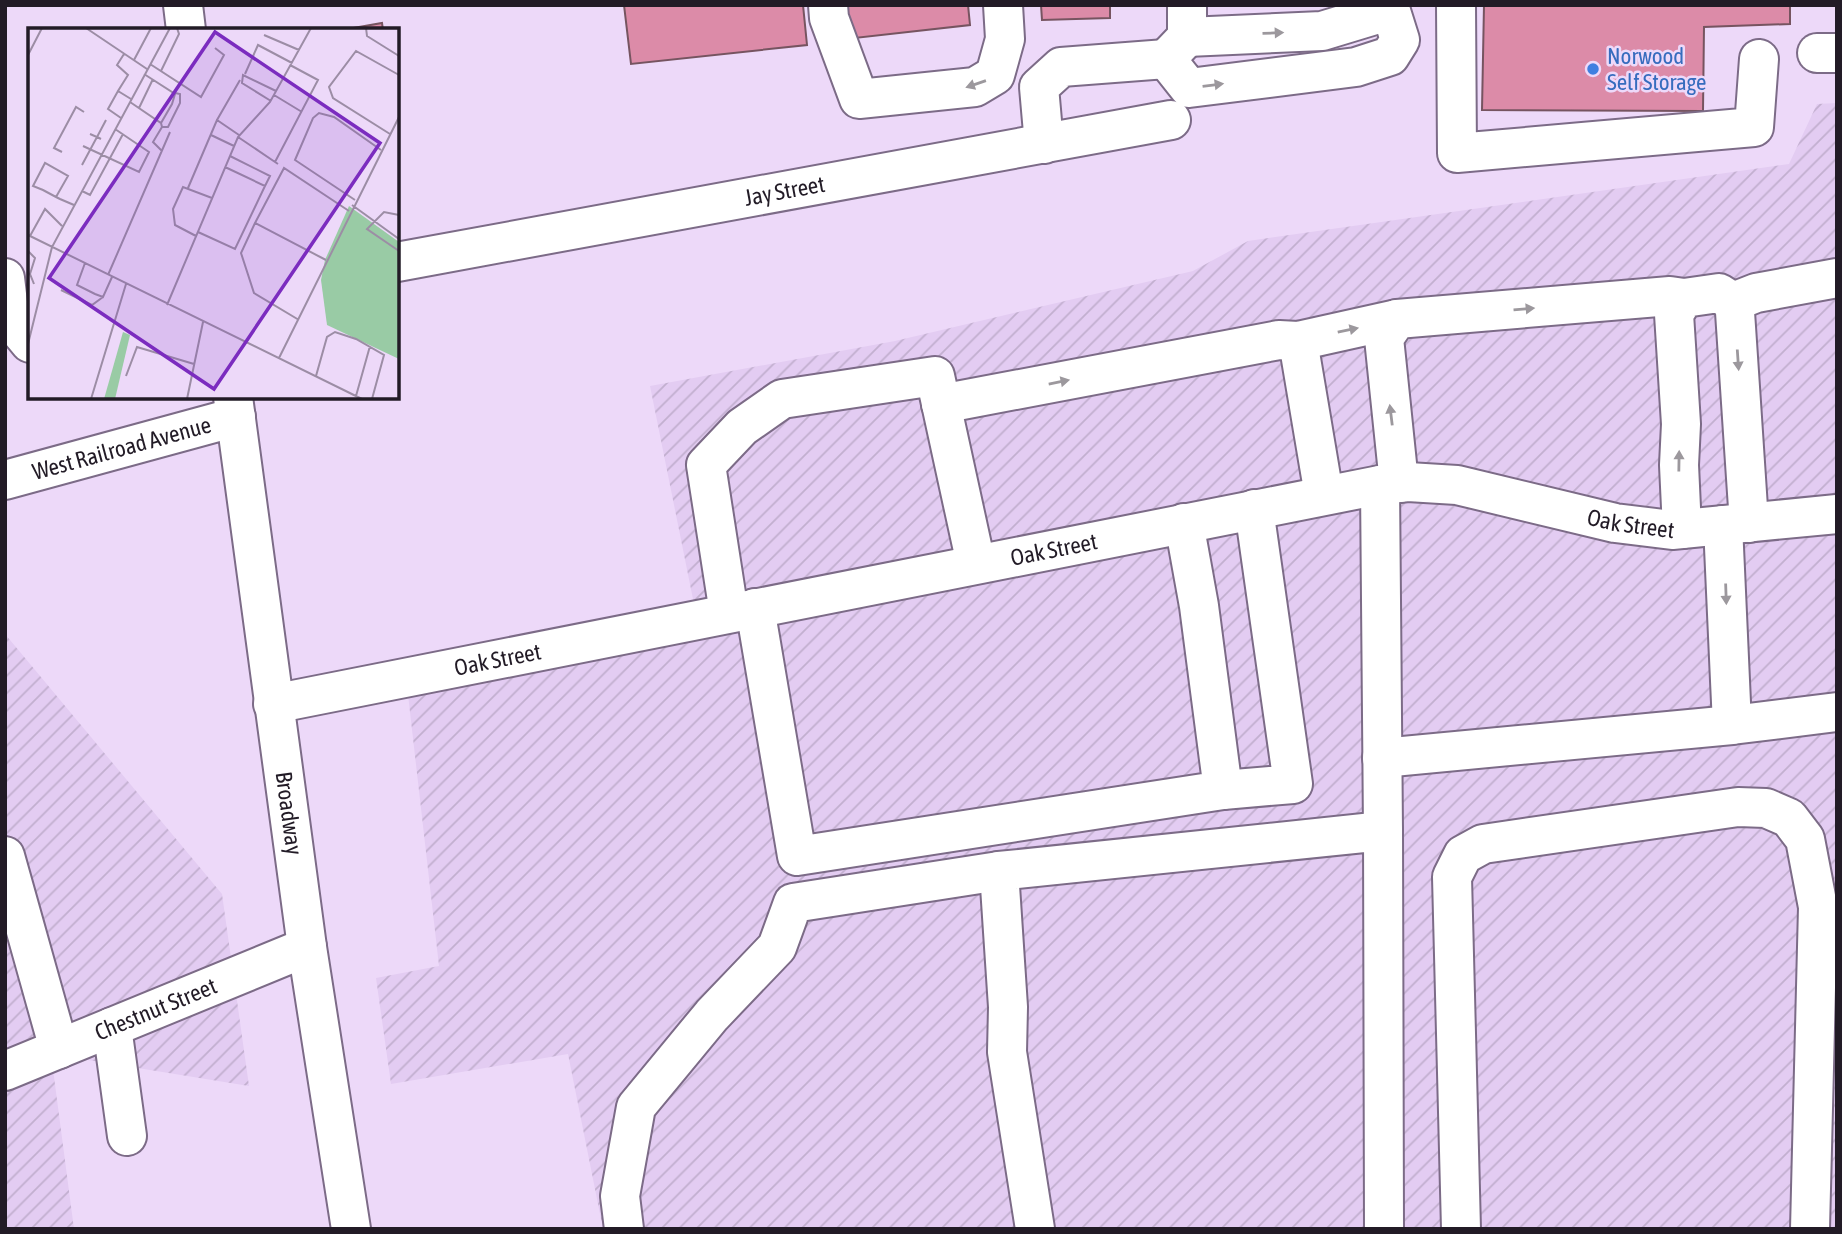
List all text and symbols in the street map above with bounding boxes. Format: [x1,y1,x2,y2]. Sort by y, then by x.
one-way arrow [1263,27,1285,38]
inset map [28,28,399,399]
place label: Norwood Self Storage [1607,43,1706,95]
marker: Norwood Self Storage [1585,61,1601,77]
one-way arrow [965,79,986,90]
one-way arrow [1203,80,1225,91]
street label: Jay Street [742,171,827,211]
one-way arrow [1513,303,1535,314]
one-way arrow [1337,325,1359,336]
one-way arrow [1733,350,1744,372]
one-way arrow [1048,376,1070,387]
one-way arrow [1385,404,1396,426]
street label: West Railroad Avenue [30,411,214,485]
one-way arrow [1674,450,1685,472]
street label: Oak Street [1585,504,1676,543]
street label: Oak Street [1008,528,1100,571]
one-way arrow [1721,583,1732,605]
street label: Oak Street [452,638,543,681]
street label: Broadway [271,770,307,857]
street label: Chestnut Street [91,973,221,1046]

